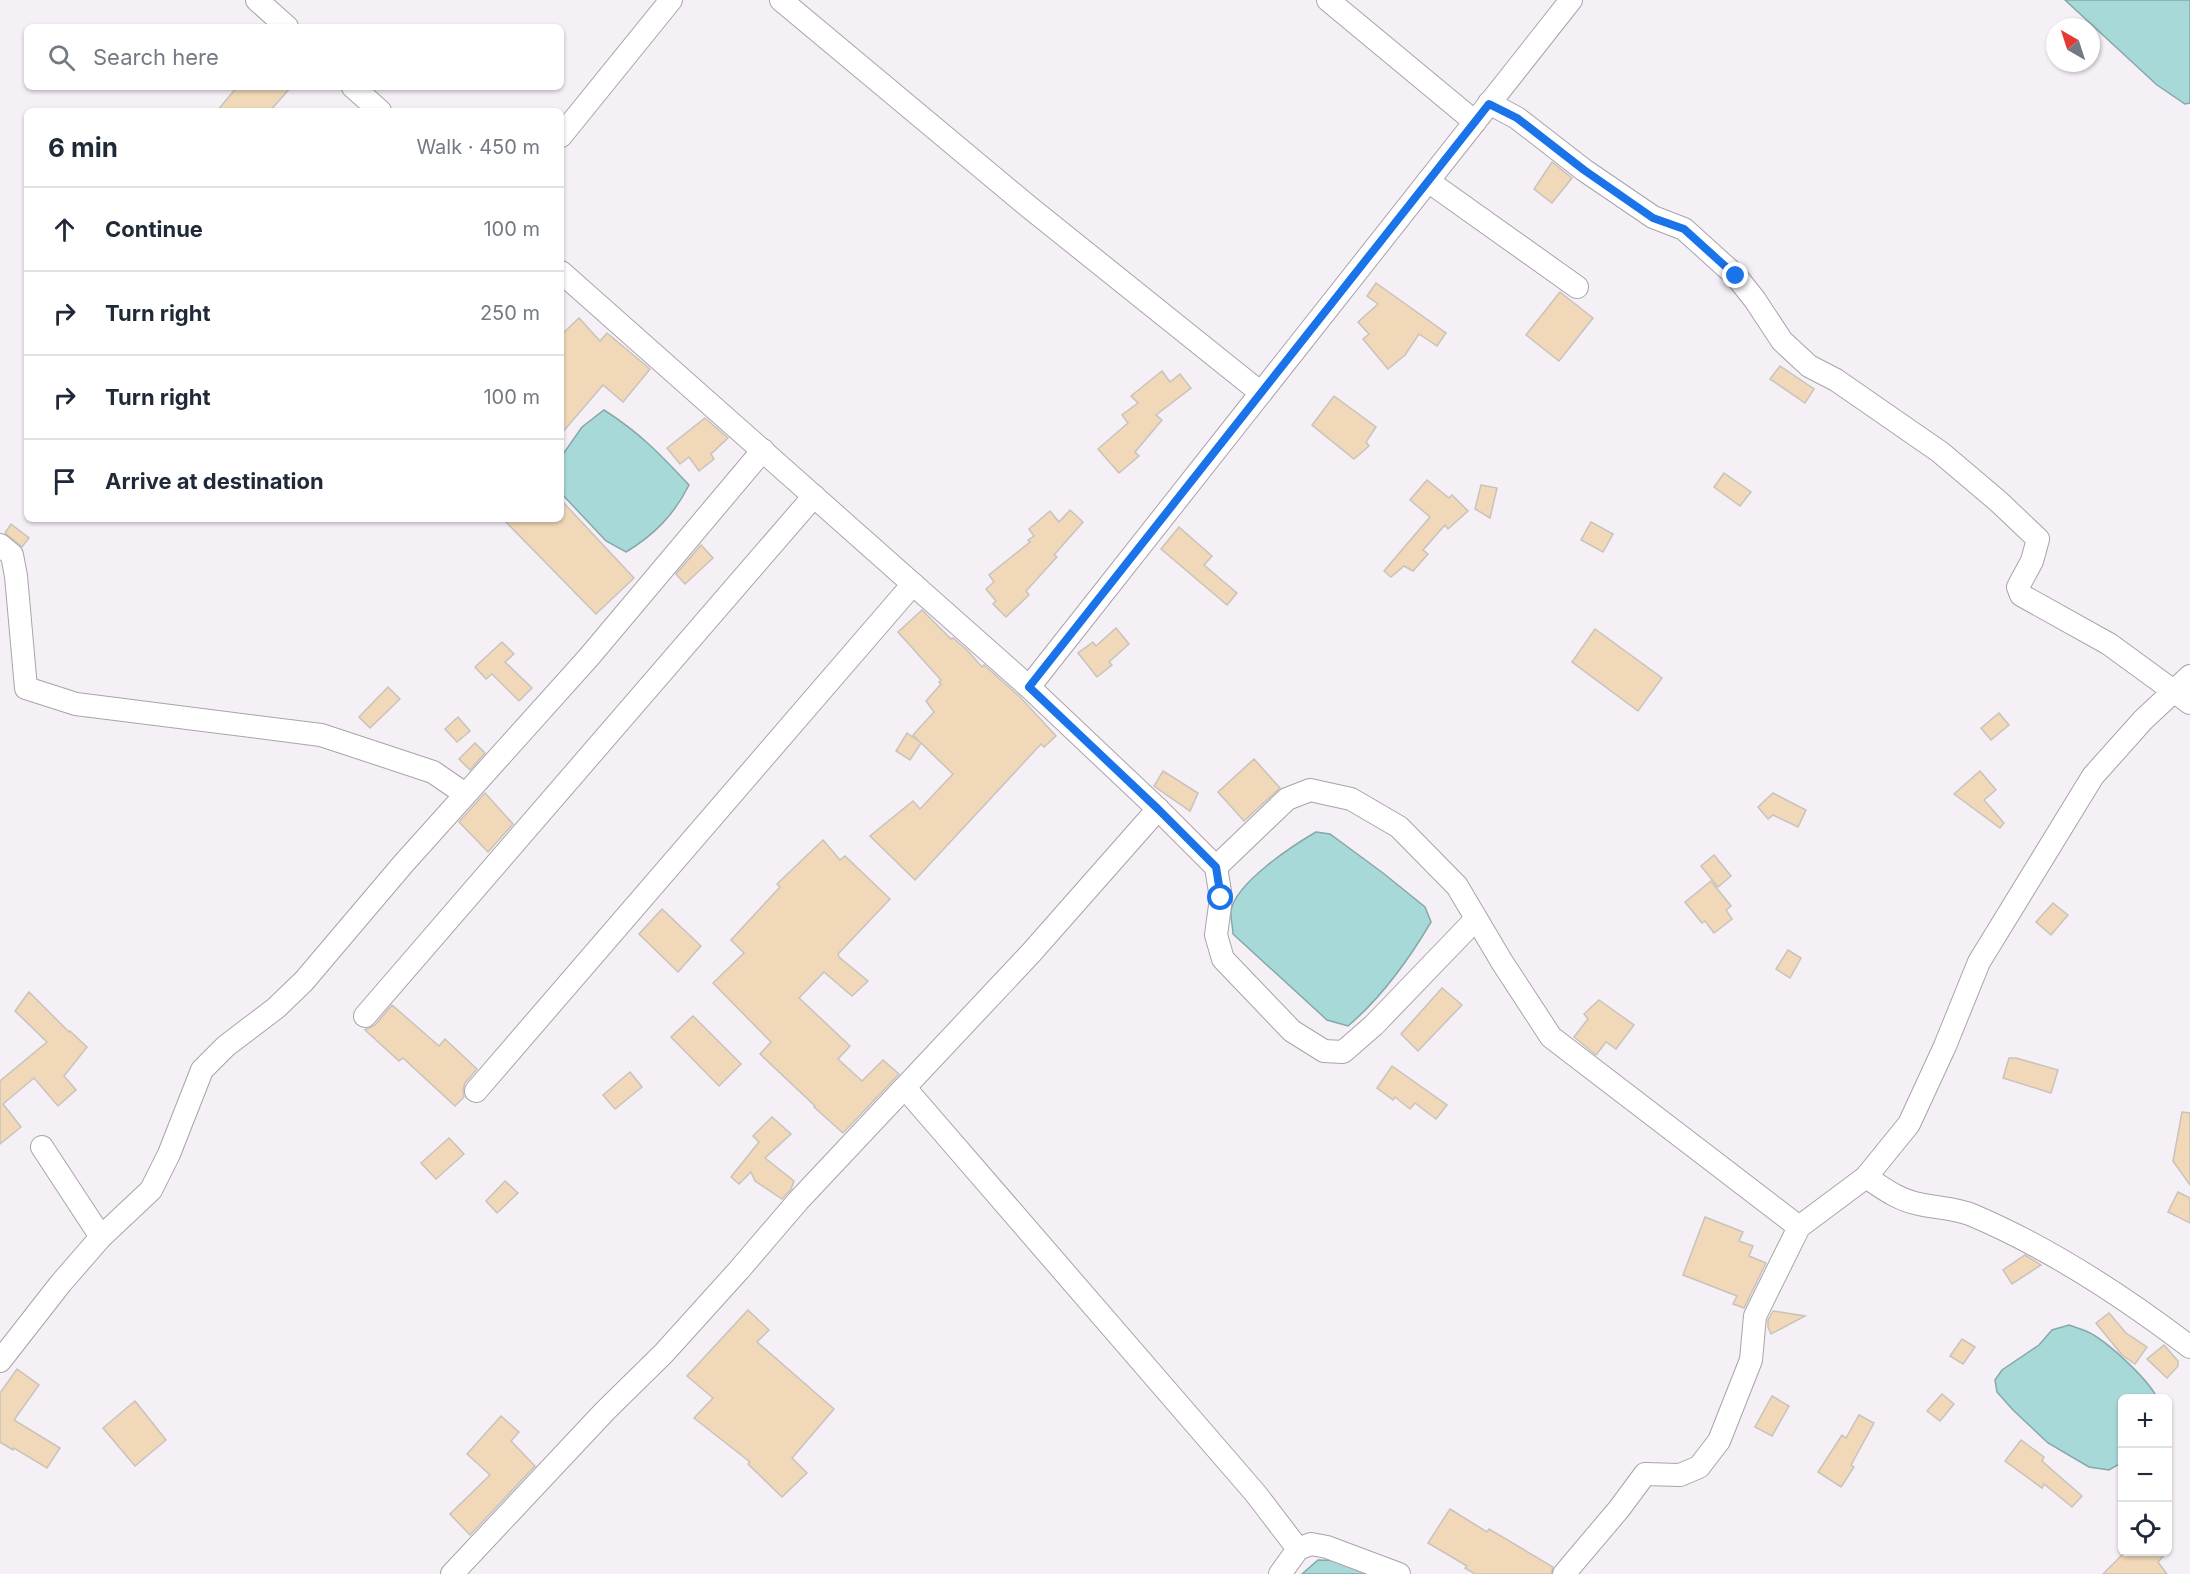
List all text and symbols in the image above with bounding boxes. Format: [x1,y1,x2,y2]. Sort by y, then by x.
north arrow [2046,18,2100,72]
search box [24,24,564,90]
icon: search [45,41,78,74]
text: Search here [93,44,219,70]
text: 6 min [48,132,118,163]
text: Walk · 450 m [416,135,540,159]
icon: ahead [48,213,81,246]
text: Continue [105,216,203,242]
text: 100 m [483,217,540,241]
route end [1722,262,1748,288]
icon: right [48,297,81,330]
text: Turn right [105,300,211,326]
text: 250 m [480,301,540,325]
icon: right [48,381,81,414]
text: Turn right [105,384,211,410]
text: 100 m [483,385,540,409]
icon: arrive [48,465,81,498]
text: Arrive at destination [105,468,324,494]
route start [1207,884,1233,910]
map controls [2118,1394,2172,1556]
button: + [2118,1394,2172,1448]
button: − [2118,1448,2172,1502]
button: locate [2118,1502,2172,1556]

